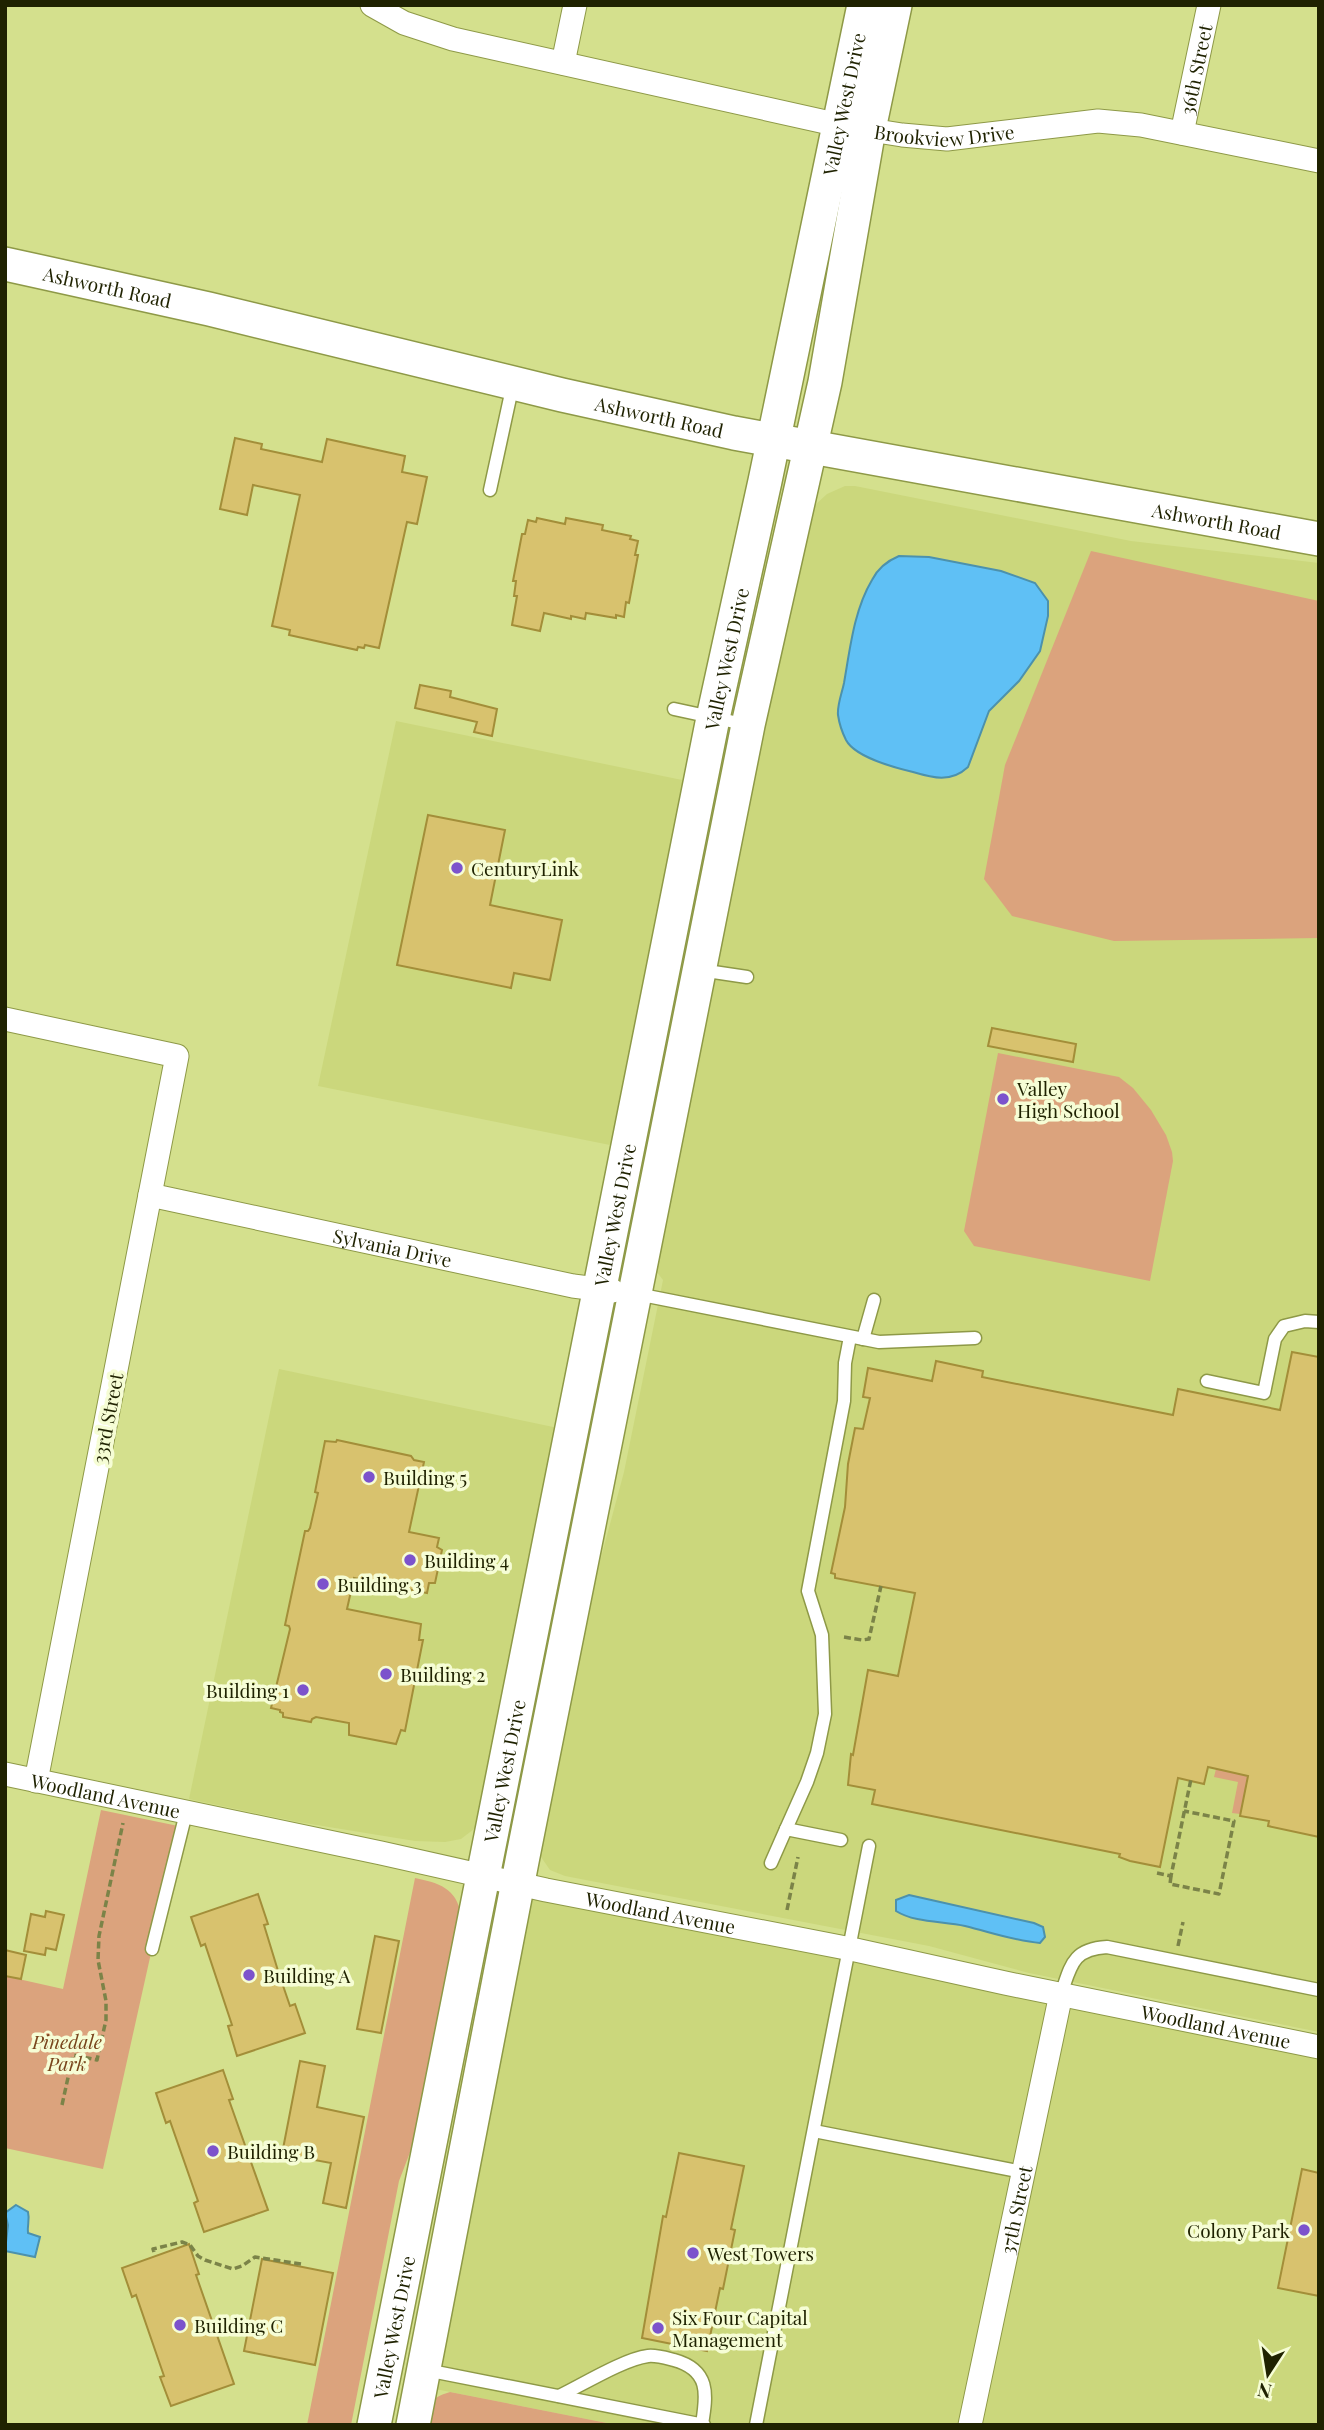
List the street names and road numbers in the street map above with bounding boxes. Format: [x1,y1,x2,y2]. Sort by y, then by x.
street label: 36th Street [1173,21,1218,117]
street label: Valley West Drive [816,30,871,179]
street label: Brookview Drive [872,118,1016,152]
street label: Ashworth Road [40,260,174,313]
street label: Ashworth Road [592,390,726,443]
street label: Ashworth Road [1149,496,1283,545]
street label: Valley West Drive [698,585,754,733]
street label: Valley West Drive [587,1141,641,1289]
street label: Sylvania Drive [331,1222,454,1273]
street label: 33rd Street [85,1370,129,1466]
street label: Valley West Drive [477,1697,531,1846]
street label: Woodland Avenue [28,1767,183,1824]
street label: Woodland Avenue [583,1885,738,1939]
street label: Woodland Avenue [1138,1998,1293,2054]
street label: 37th Street [993,2163,1038,2256]
street label: Valley West Drive [366,2253,420,2402]

